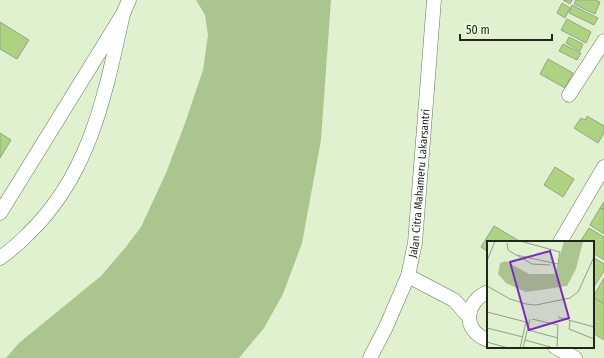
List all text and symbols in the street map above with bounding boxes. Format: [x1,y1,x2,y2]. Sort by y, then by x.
scale bar [460,16,552,42]
text: 50 m [466,23,490,37]
street label: Jalan Citra Mahameru Lakarsantri [406,108,432,259]
inset map [487,241,594,348]

